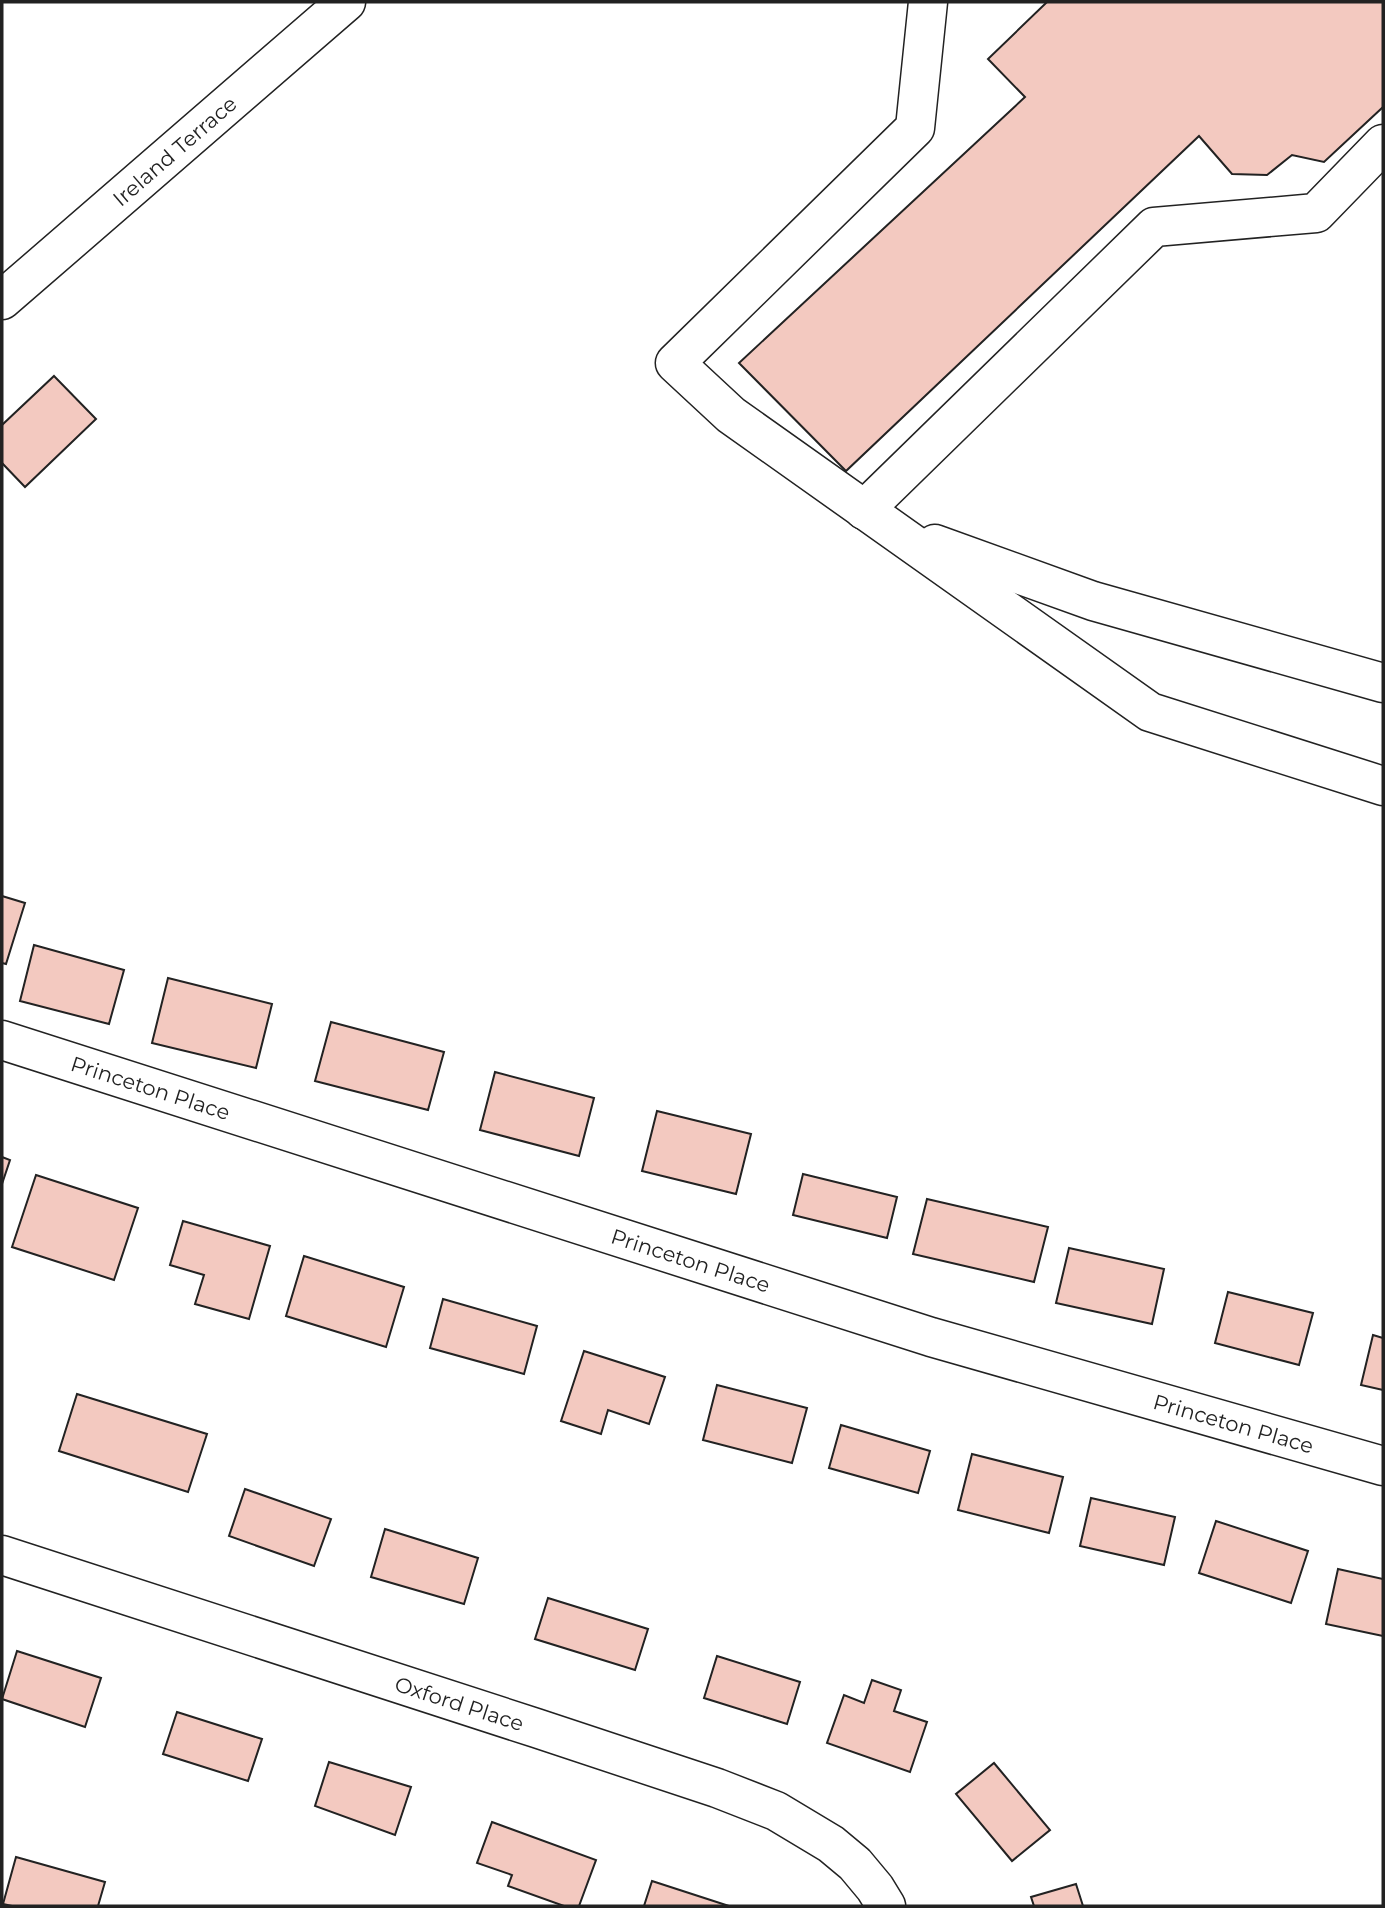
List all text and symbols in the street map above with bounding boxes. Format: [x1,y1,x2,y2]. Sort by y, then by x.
street label: Ireland Terrace [107,90,241,211]
street label: Princeton Place [68,1050,233,1125]
street label: Princeton Place [608,1223,773,1297]
street label: Princeton Place [1151,1389,1317,1458]
street label: Oxford Place [392,1671,527,1736]

